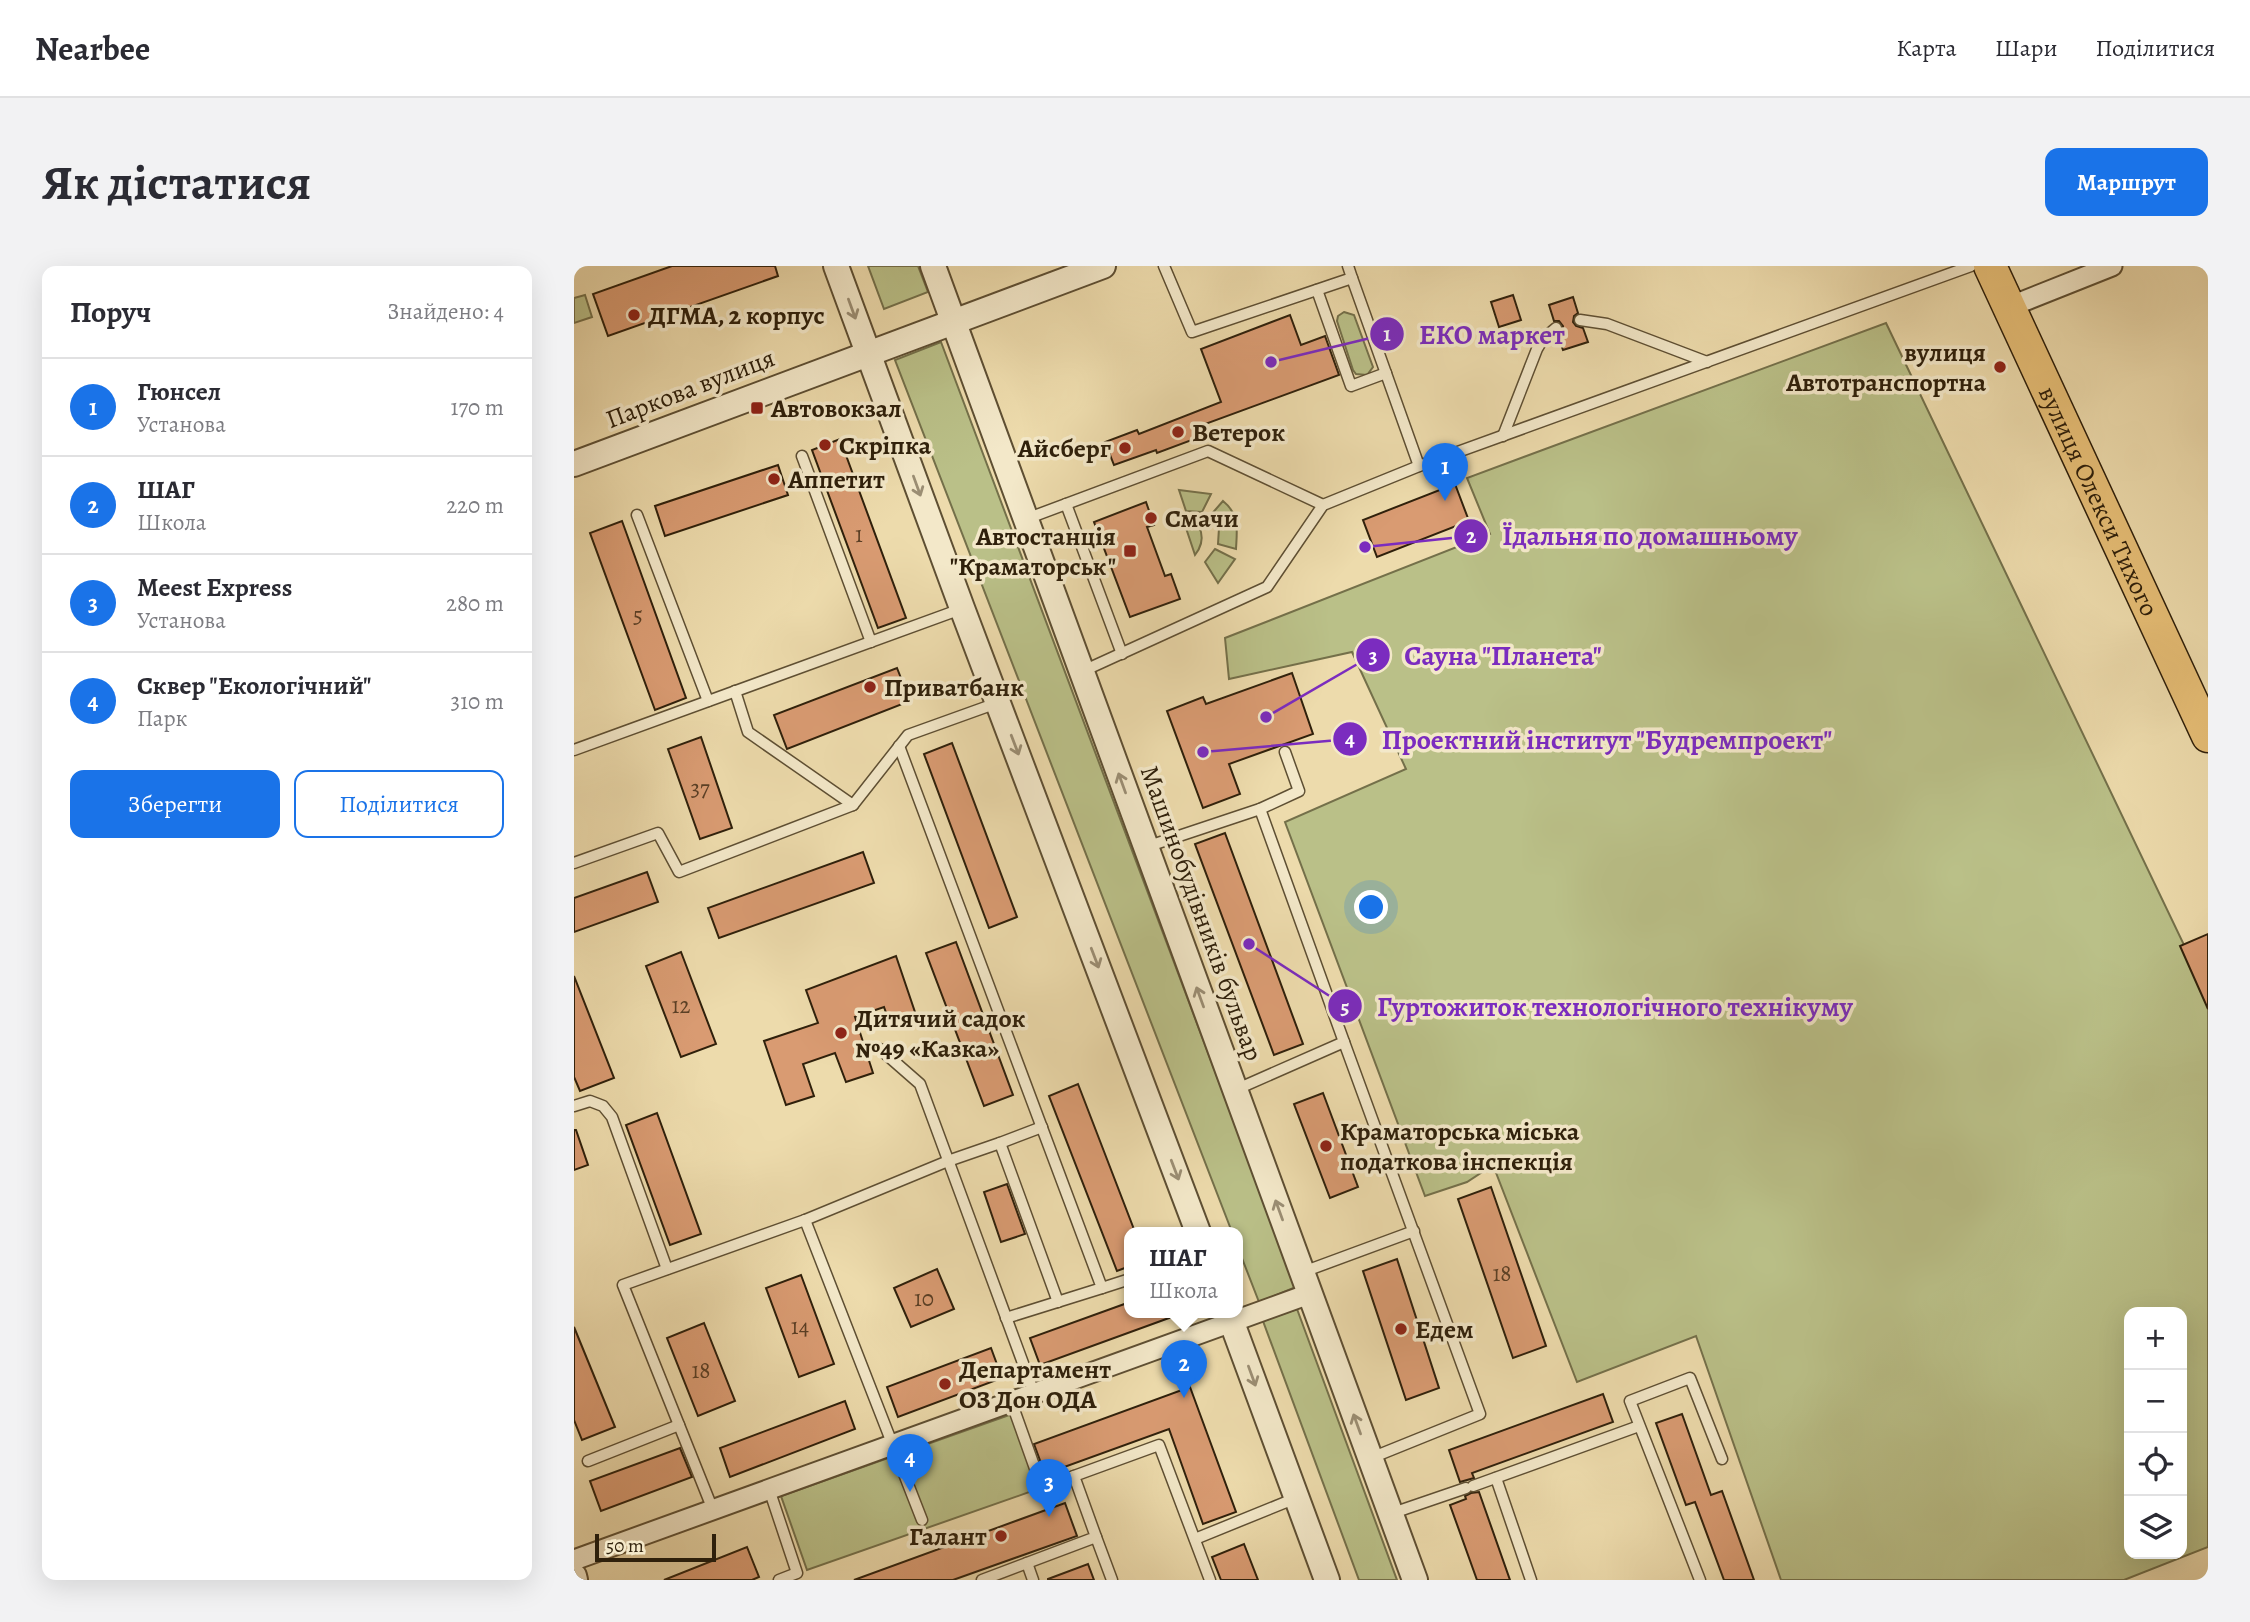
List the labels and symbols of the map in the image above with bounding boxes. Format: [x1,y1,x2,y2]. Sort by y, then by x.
place label: ДГМА, 2 корпус [648,298,825,333]
one-way arrow [847,298,859,320]
marker: ДГМА, 2 корпус [626,307,642,323]
callout: ЕКО маркет [1370,310,1579,359]
text: ЕКО маркет [1419,316,1565,354]
text: 1 [1383,320,1391,348]
place label: вулиця Автотранспортна [1785,335,1987,400]
street label: Паркова вулиця [601,340,780,437]
marker: вулиця Автотранспортна [1992,359,2008,375]
street label: вулиця Олекси Тихого [2030,380,2167,622]
place label: Автовокзал [770,391,902,426]
marker: Автовокзал [749,400,765,416]
place label: Ветерок [1192,415,1285,450]
marker: Ветерок [1170,424,1186,440]
place label: Скріпка [839,428,932,463]
place label: Айсберг [1017,431,1112,466]
marker: Скріпка [817,437,833,453]
marker: Айсберг [1117,440,1133,456]
pin: 1 [1422,443,1468,501]
place label: Аппетит [787,462,885,497]
marker: Аппетит [766,471,782,487]
one-way arrow [912,474,924,496]
place label: Смачи [1165,501,1239,536]
marker: Смачи [1143,510,1159,526]
callout: Їдальня по домашньому [1454,511,1812,560]
text: Їдальня по домашньому [1502,517,1798,555]
house number: 1 [855,519,863,550]
place label: Автостанція "Краматорськ" [950,519,1116,584]
text: 2 [1466,522,1476,550]
marker: Автостанція "Краматорськ" [1122,543,1138,559]
house number: 5 [633,600,643,631]
callout: Сауна "Планета" [1355,631,1616,680]
text: Сауна "Планета" [1404,637,1602,675]
text: 3 [1368,642,1378,670]
place label: Приватбанк [884,670,1024,705]
marker: Приватбанк [862,679,878,695]
callout: Проектний інститут "Будремпроект" [1333,714,1847,763]
text: Проектний інститут "Будремпроект" [1382,721,1832,759]
text: 4 [1345,725,1355,753]
one-way arrow [1009,733,1022,755]
street label: Машинобудівників бульвар [1132,761,1271,1066]
house number: 37 [690,773,710,804]
one-way arrow [1115,773,1128,795]
your location [1354,890,1388,924]
one-way arrow [1089,946,1102,968]
callout: Гуртожиток технологічного технікуму [1328,982,1867,1031]
one-way arrow [1193,986,1206,1008]
text: Гуртожиток технологічного технікуму [1377,988,1854,1026]
house number: 12 [672,990,690,1021]
text: 5 [1341,993,1350,1021]
place label: Дитячий садок №49 «Казка» [855,1001,1026,1066]
marker: Дитячий садок №49 «Казка» [833,1025,849,1041]
place label: Краматорська міська податкова інспекція [1340,1114,1580,1179]
marker: Краматорська міська податкова інспекція [1318,1138,1334,1154]
one-way arrow [1170,1159,1182,1181]
one-way arrow [1272,1200,1284,1222]
house number: 18 [1492,1258,1512,1289]
house number: 10 [914,1283,934,1314]
house number: 14 [791,1311,809,1342]
place label: Едем [1415,1312,1474,1347]
marker: Едем [1393,1321,1409,1337]
pin: 2 [1161,1340,1207,1398]
place label: Департамент ОЗ Дон ОДА [959,1352,1111,1417]
house number: 18 [691,1355,711,1386]
one-way arrow [1247,1365,1259,1387]
marker: Департамент ОЗ Дон ОДА [937,1376,953,1392]
one-way arrow [1350,1413,1362,1435]
pin: 4 [887,1434,933,1492]
pin: 3 [1026,1459,1072,1517]
place label: Галант [909,1519,987,1554]
marker: Галант [993,1528,1009,1544]
scale bar [595,1531,716,1563]

